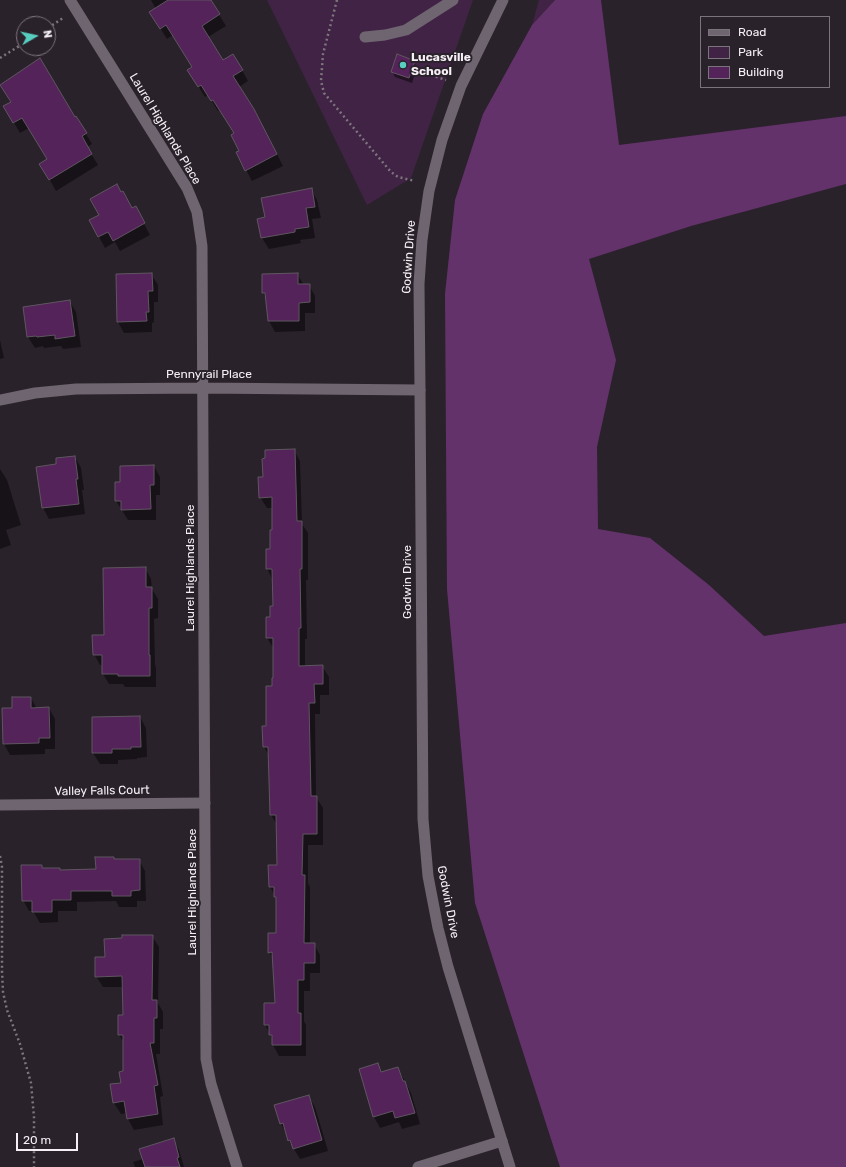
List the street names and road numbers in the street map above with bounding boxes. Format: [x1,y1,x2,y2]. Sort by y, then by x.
street label: Laurel Highlands Place [126,71,204,187]
street label: Godwin Drive [399,220,419,294]
street label: Pennyrail Place [166,368,252,382]
street label: Laurel Highlands Place [184,504,198,632]
street label: Godwin Drive [401,545,415,619]
street label: Valley Falls Court [54,783,150,799]
street label: Laurel Highlands Place [186,828,200,956]
street label: Godwin Drive [434,864,462,940]

